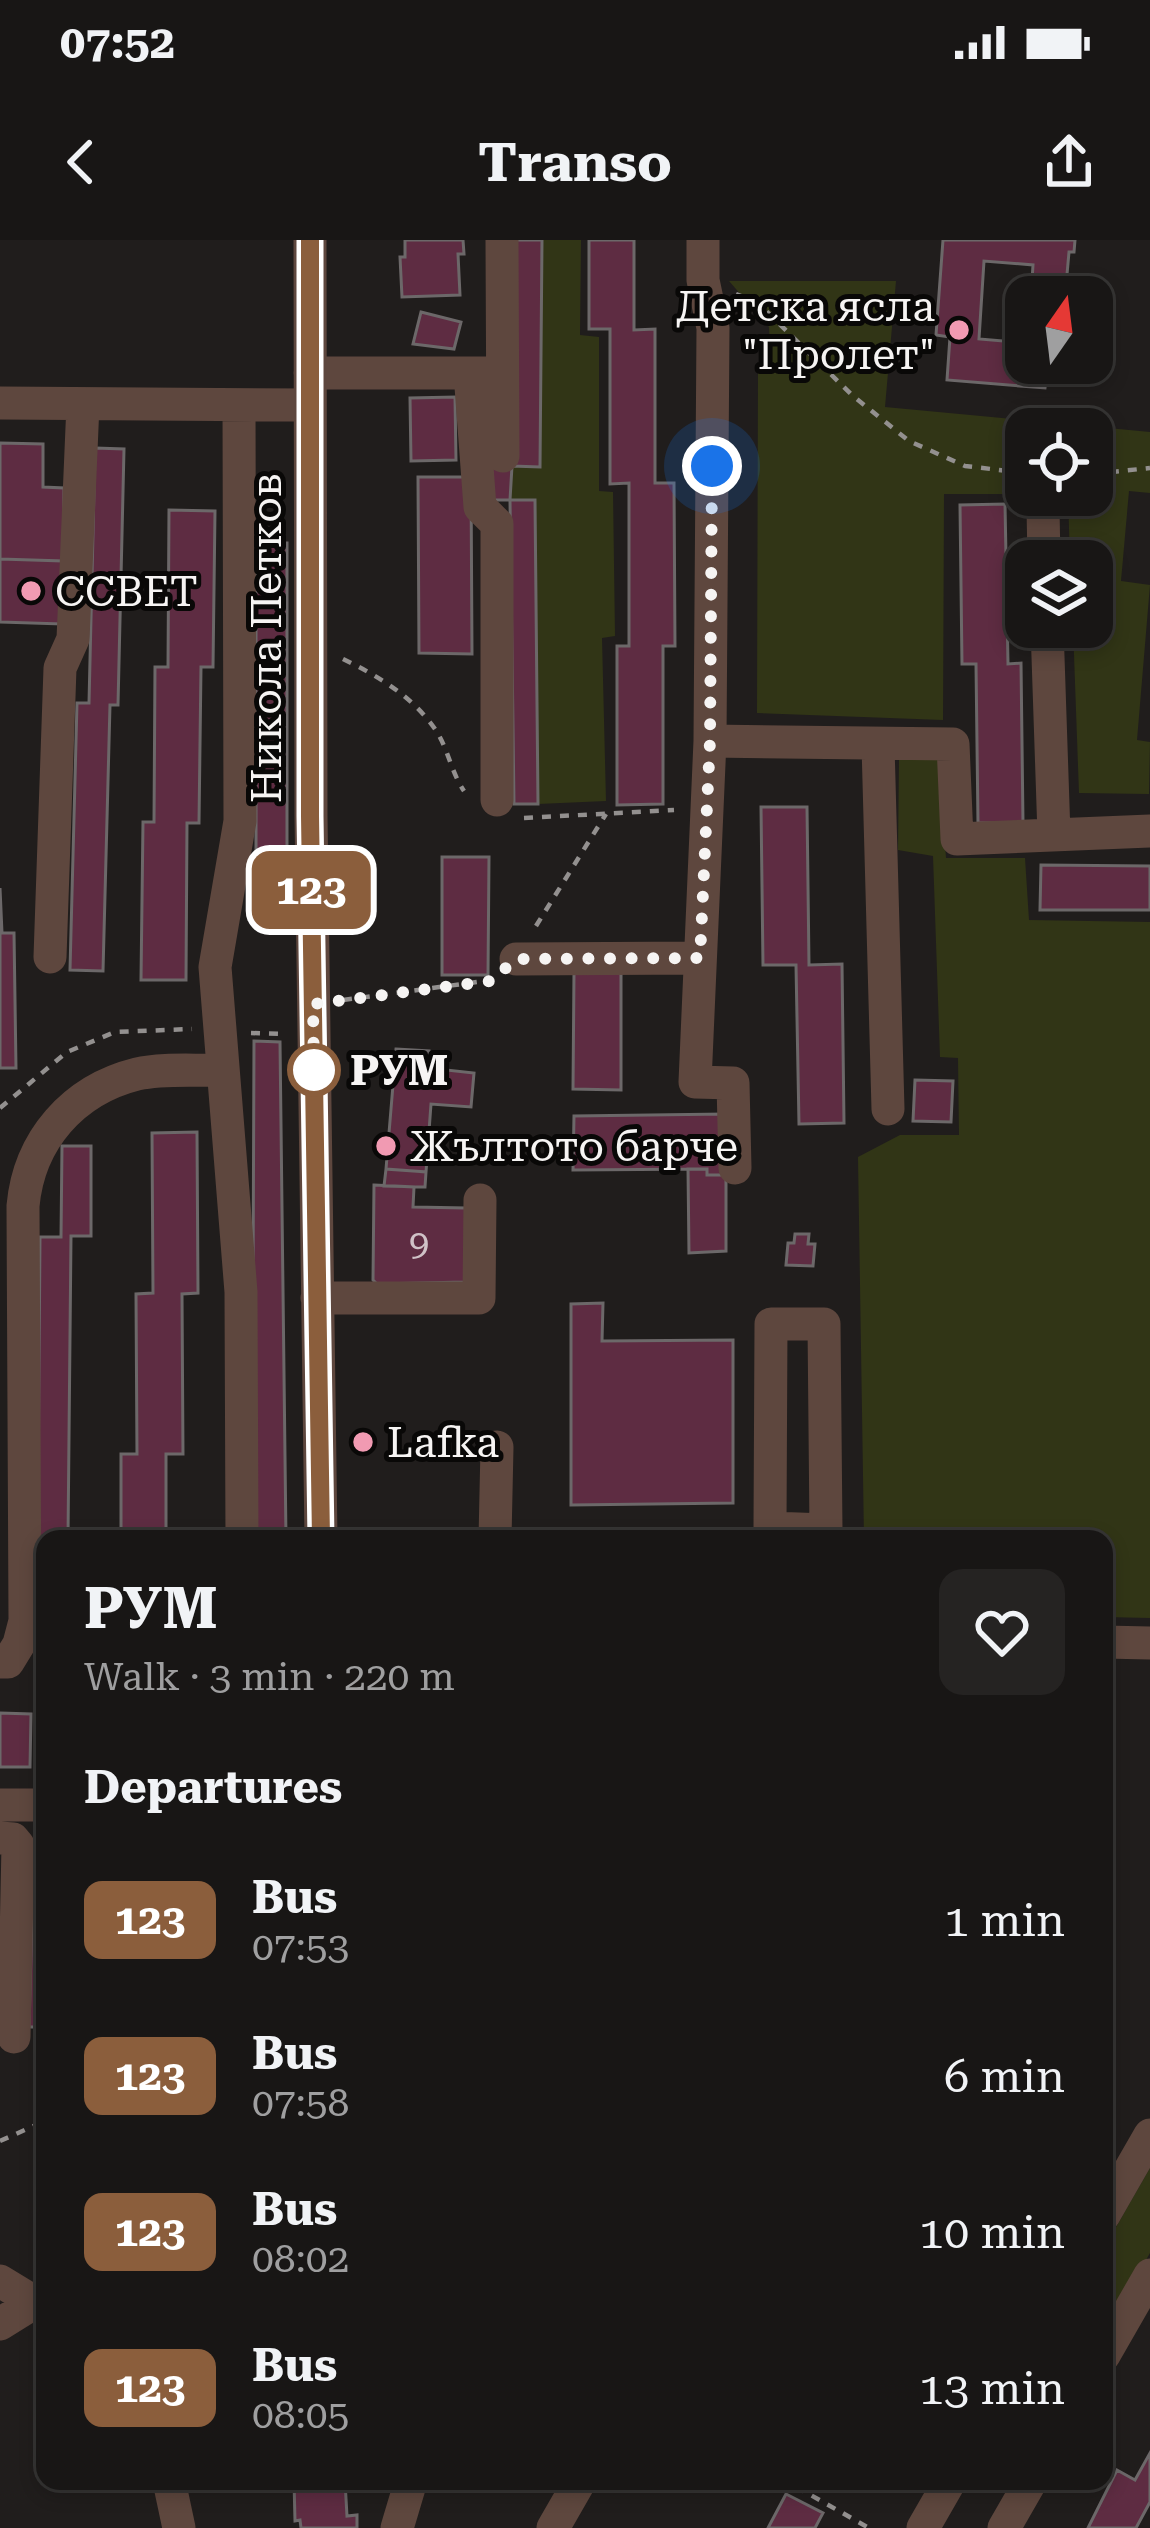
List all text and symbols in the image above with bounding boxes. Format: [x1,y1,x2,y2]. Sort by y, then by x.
text: 07:52 [60,16,175,69]
icon: back [48,129,114,195]
icon: share [1036,129,1102,195]
text: Transo [478,131,672,194]
north arrow [1005,276,1113,384]
map controls [1005,276,1113,648]
place label: Детска ясла "Пролет" [676,282,935,379]
marker: Детска ясла "Пролет" [946,317,972,343]
button: locate [1005,408,1113,516]
your location [682,436,742,496]
street label: Никола Петков [242,473,291,803]
button: layers [1005,540,1113,648]
place label: ССВЕТ [55,567,198,616]
marker: ССВЕТ [18,578,44,604]
line badge: 123 [242,851,380,929]
text: 123 [276,865,346,914]
marker: РУМ [289,1045,339,1095]
place label: РУМ [350,1046,448,1095]
place label: Жълтото барче [410,1122,738,1171]
marker: Жълтото барче [373,1133,399,1159]
house number: 9 [409,1223,429,1265]
place label: Lafka [387,1418,499,1467]
marker: Lafka [350,1429,376,1455]
button: heart [939,1569,1065,1695]
text: РУМ [84,1575,218,1642]
text: Walk · 3 min · 220 m [84,1654,455,1700]
text: Departures [84,1761,342,1814]
text: Bus [252,1871,337,1924]
text: 1 min [944,1894,1065,1947]
text: 123 [115,1895,185,1944]
text: 07:53 [252,1924,349,1970]
text: Bus [252,2027,337,2080]
text: 6 min [944,2050,1065,2103]
text: 123 [115,2051,185,2100]
text: 07:58 [252,2080,349,2126]
text: Bus [252,2183,337,2236]
text: 10 min [919,2206,1065,2259]
text: 123 [115,2207,185,2256]
text: 08:02 [252,2236,349,2282]
text: Bus [252,2339,337,2392]
text: 13 min [919,2362,1065,2415]
text: 123 [115,2363,185,2412]
text: 08:05 [252,2392,349,2438]

